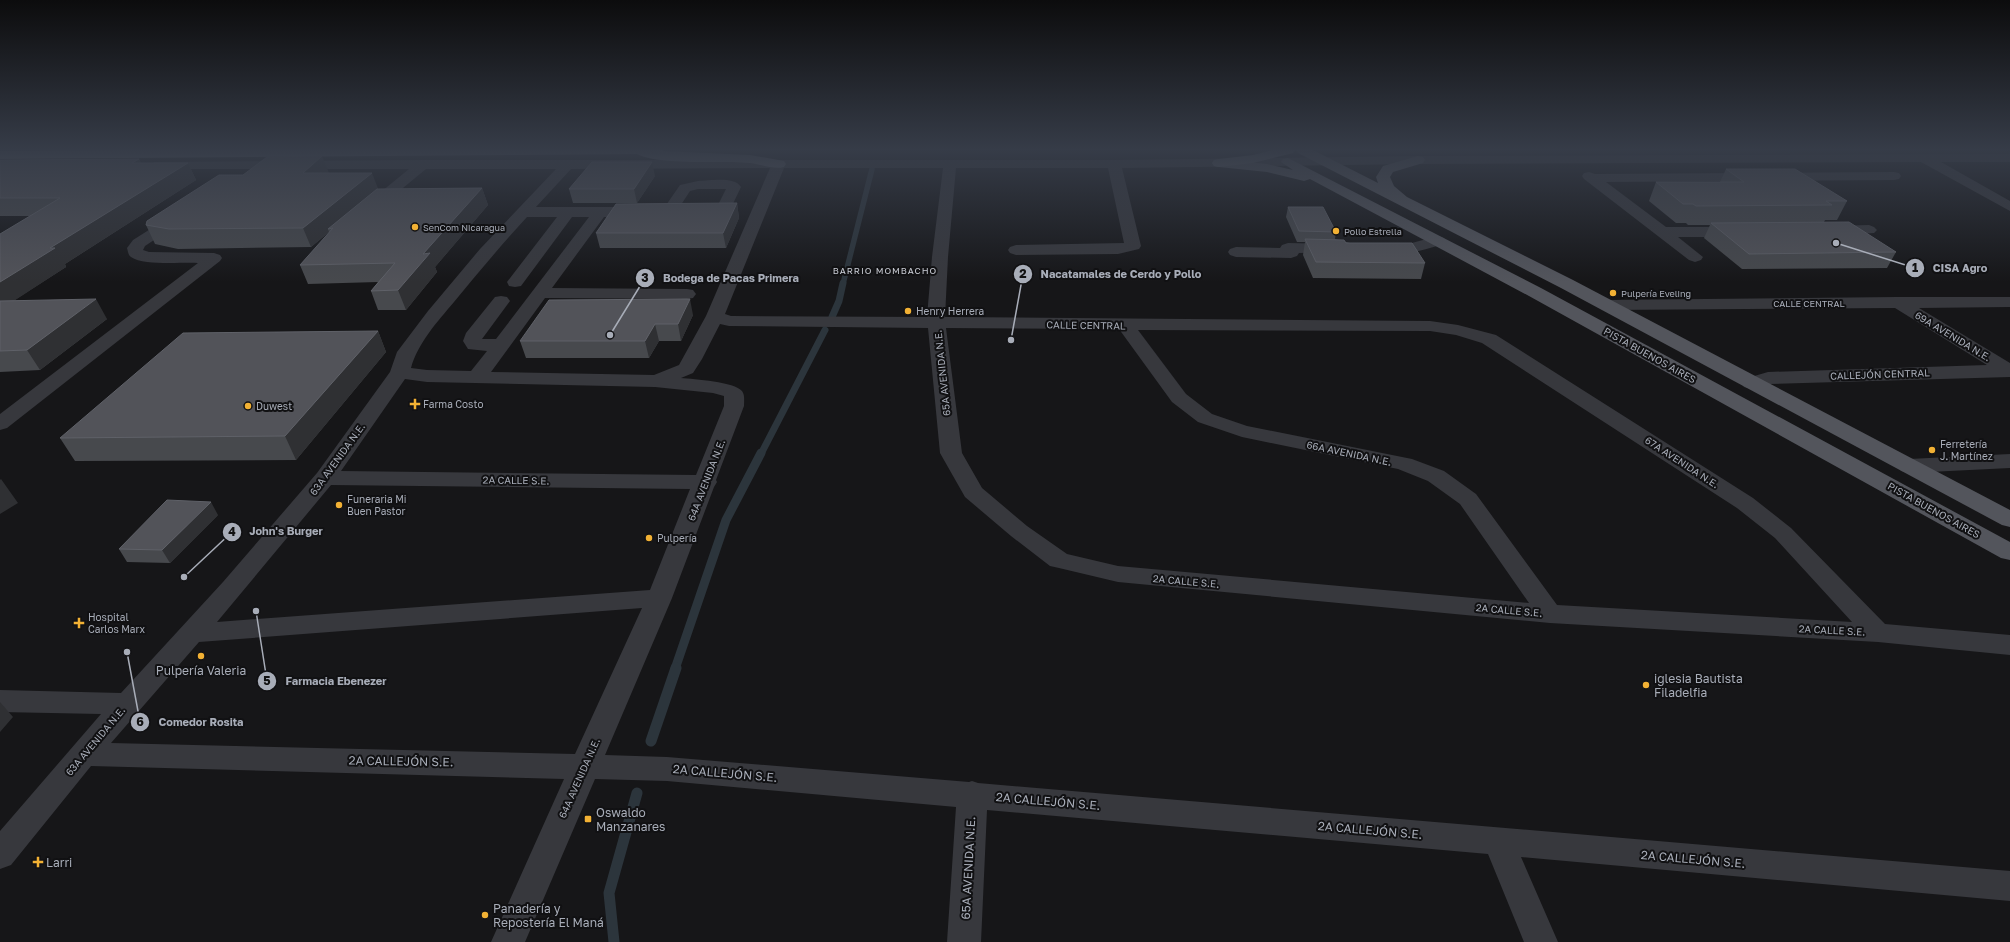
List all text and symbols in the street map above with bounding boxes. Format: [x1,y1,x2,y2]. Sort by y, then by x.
marker: SenCom Nicaragua [410,222,420,232]
place label: SenCom Nicaragua [423,222,505,233]
marker: Pollo Estrella [1331,226,1341,236]
place label: Pollo Estrella [1344,226,1402,237]
callout: CISA Agro [1905,257,1996,280]
text: 1 [1912,260,1918,275]
text: CISA Agro [1933,261,1988,274]
callout: Nacatamales de Cerdo y Pollo [1013,262,1210,285]
district label: BARRIO MOMBACHO [833,265,937,276]
text: 2 [1019,266,1027,281]
callout: Bodega de Pacas Primera [635,267,807,290]
text: Nacatamales de Cerdo y Pollo [1041,267,1202,280]
text: 3 [641,270,649,285]
text: Bodega de Pacas Primera [663,271,799,284]
marker: Pulpería Eveling [1608,288,1618,298]
place label: Pulpería Eveling [1621,288,1691,299]
street label: CALLE CENTRAL [1773,298,1845,309]
place label: Henry Herrera [916,305,984,317]
marker: Henry Herrera [903,306,913,316]
street label: 69A AVENIDA N.E. [1913,309,1993,363]
street label: CALLE CENTRAL [1046,318,1126,332]
street label: PISTA BUENOS AIRES [1602,325,1698,385]
street label: 65A AVENIDA N.E. [932,330,952,416]
street label: CALLEJÓN CENTRAL [1830,366,1930,382]
place label: Farma Costo [423,398,483,410]
marker: Farma Costo [410,399,420,409]
place label: Duwest [256,400,292,412]
marker: Duwest [243,401,253,411]
street label: 63A AVENIDA N.E. [307,421,367,497]
street label: 67A AVENIDA N.E. [1643,434,1721,490]
street label: 64A AVENIDA N.E. [685,438,727,522]
street label: 66A AVENIDA N.E. [1306,438,1392,468]
place label: Ferretería J. Martínez [1940,438,1993,462]
marker: Ferretería J. Martínez [1927,445,1937,455]
street label: 2A CALLE S.E. [483,473,549,487]
street label: PISTA BUENOS AIRES [1886,480,1982,540]
place label: Funeraria Mi Buen Pastor [347,493,406,517]
marker: Funeraria Mi Buen Pastor [334,500,344,510]
callout: John's Burger [222,520,331,543]
text: 4 [228,524,236,539]
text: John's Burger [249,524,324,537]
place label: Pulpería [657,532,697,544]
marker: Pulpería [644,533,654,543]
street label: 2A CALLE S.E. [1152,572,1220,590]
street label: 2A CALLE S.E. [1475,601,1543,619]
place label: Hospital Carlos Marx [88,611,145,635]
marker: Hospital Carlos Marx [73,617,85,629]
street label: 2A CALLE S.E. [1798,622,1866,638]
marker: Pulpería Valeria [196,651,206,661]
place label: Pulpería Valeria [156,663,246,678]
callout: Farmacia Ebenezer [257,670,394,693]
place label: iglesia Bautista Filadelfia [1654,671,1743,700]
text: 5 [263,673,271,688]
text: Farmacia Ebenezer [285,674,387,687]
marker: iglesia Bautista Filadelfia [1641,680,1651,690]
street label: 63A AVENIDA N.E. [63,704,127,778]
callout: Comedor Rosita [130,711,251,734]
text: 6 [136,714,144,729]
text: Comedor Rosita [159,715,243,728]
street label: 64A AVENIDA N.E. [556,736,602,820]
street label: 2A CALLEJÓN S.E. [349,753,453,769]
street label: 2A CALLEJÓN S.E. [672,761,778,785]
street label: 2A CALLEJÓN S.E. [995,789,1101,813]
place label: Oswaldo Manzanares [596,805,665,834]
marker: Oswaldo Manzanares [583,814,593,824]
street label: 65A AVENIDA N.E. [958,816,978,920]
street label: 2A CALLEJÓN S.E. [1317,818,1423,842]
street label: 2A CALLEJÓN S.E. [1640,847,1746,871]
place label: Larri [46,855,72,870]
marker: Larri [33,857,43,867]
place label: Panadería y Repostería El Maná [493,901,604,930]
marker: Panadería y Repostería El Maná [480,910,490,920]

